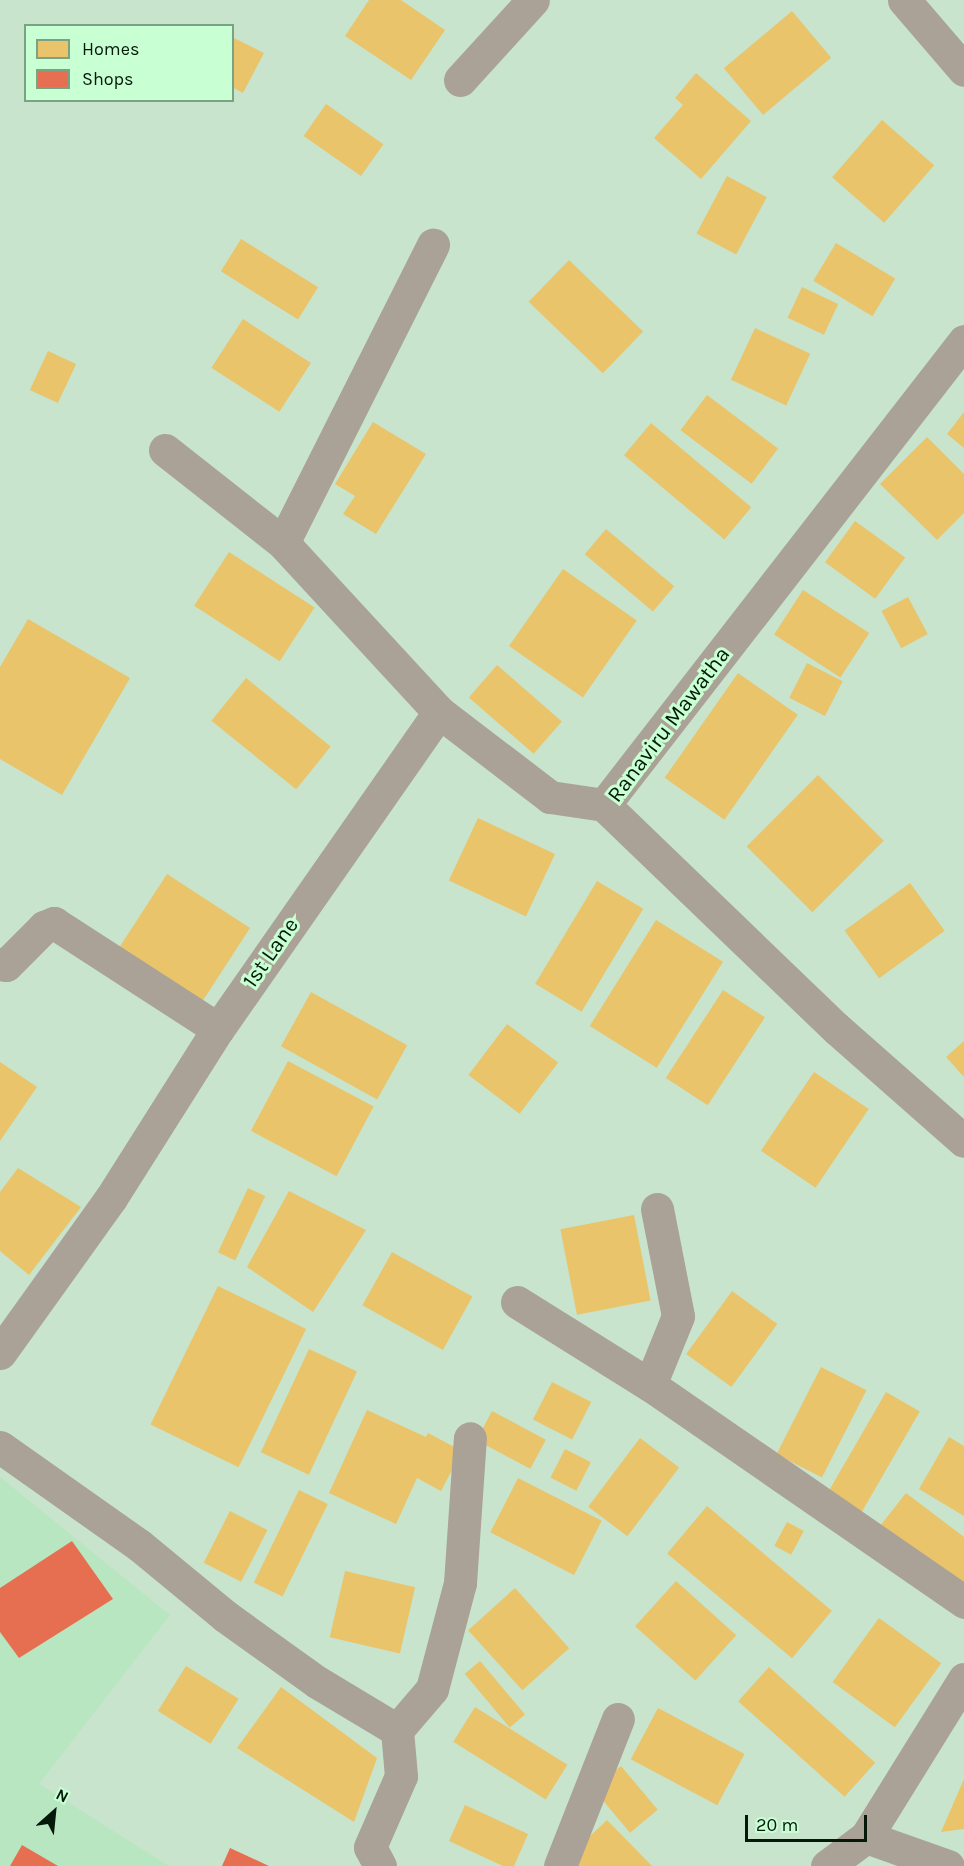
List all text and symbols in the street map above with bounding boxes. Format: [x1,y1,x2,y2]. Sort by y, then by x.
legend [24,24,234,102]
text: Homes [82,38,139,60]
text: Shops [82,68,134,90]
street label: Ranaviru Mawatha [602,642,736,808]
street label: 1st Lane [237,913,305,993]
north arrow [24,1782,84,1842]
text: N [53,1784,72,1807]
scale bar [748,1803,870,1841]
text: 20 m [756,1814,798,1836]

